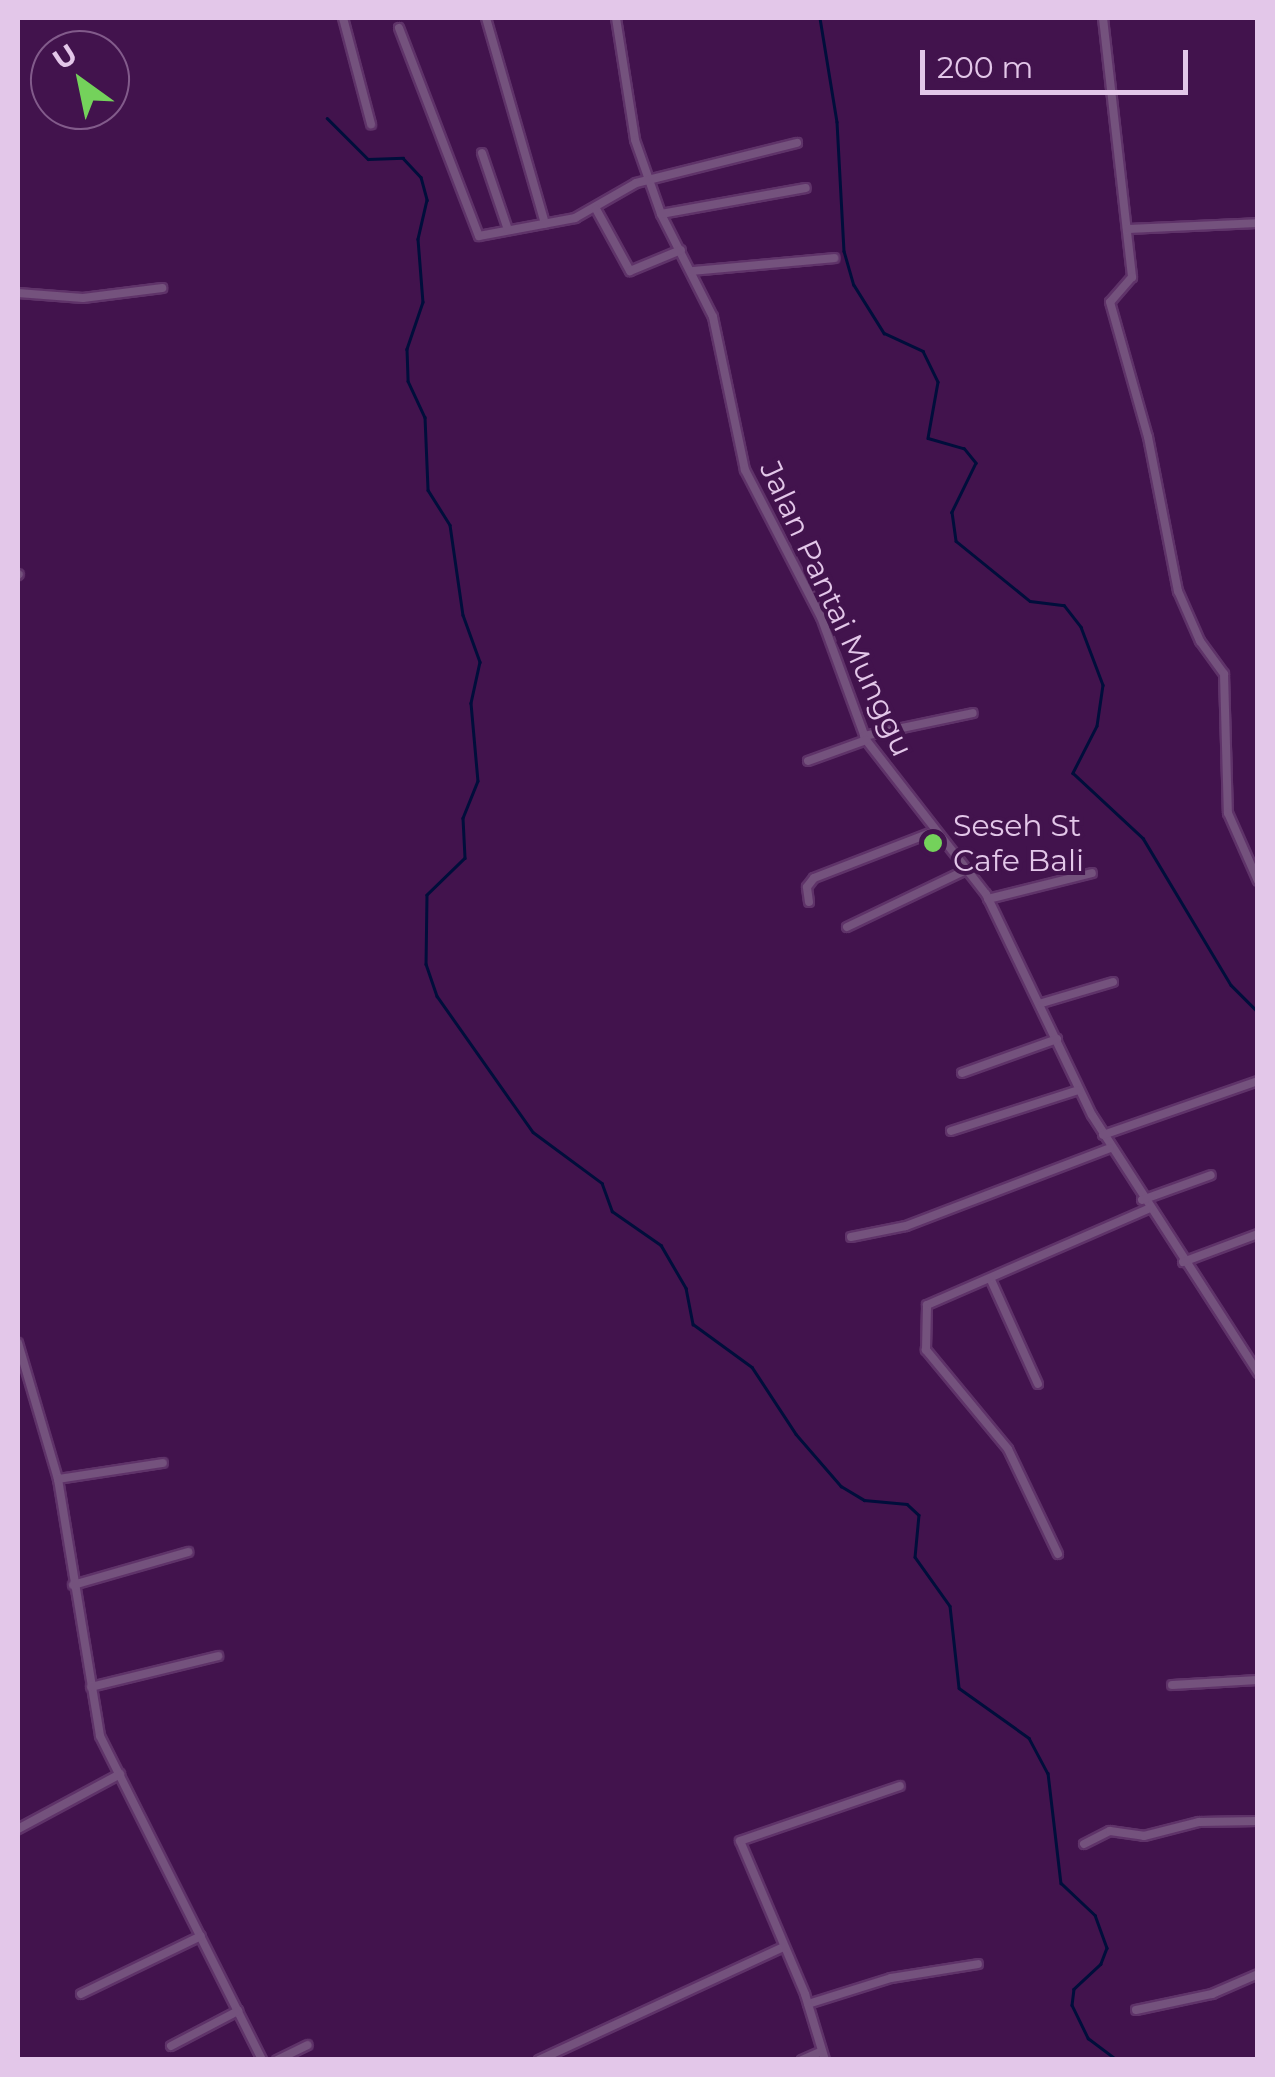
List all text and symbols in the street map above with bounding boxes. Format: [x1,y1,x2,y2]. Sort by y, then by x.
north arrow [30,30,130,130]
scale bar [925,30,1192,92]
text: U [46,36,83,77]
text: 200 m [937,49,1033,86]
street label: Jalan Pantai Munggu [752,456,920,762]
place label: Seseh St Cafe Bali [953,808,1084,878]
marker: Seseh St Cafe Bali [922,832,944,854]

